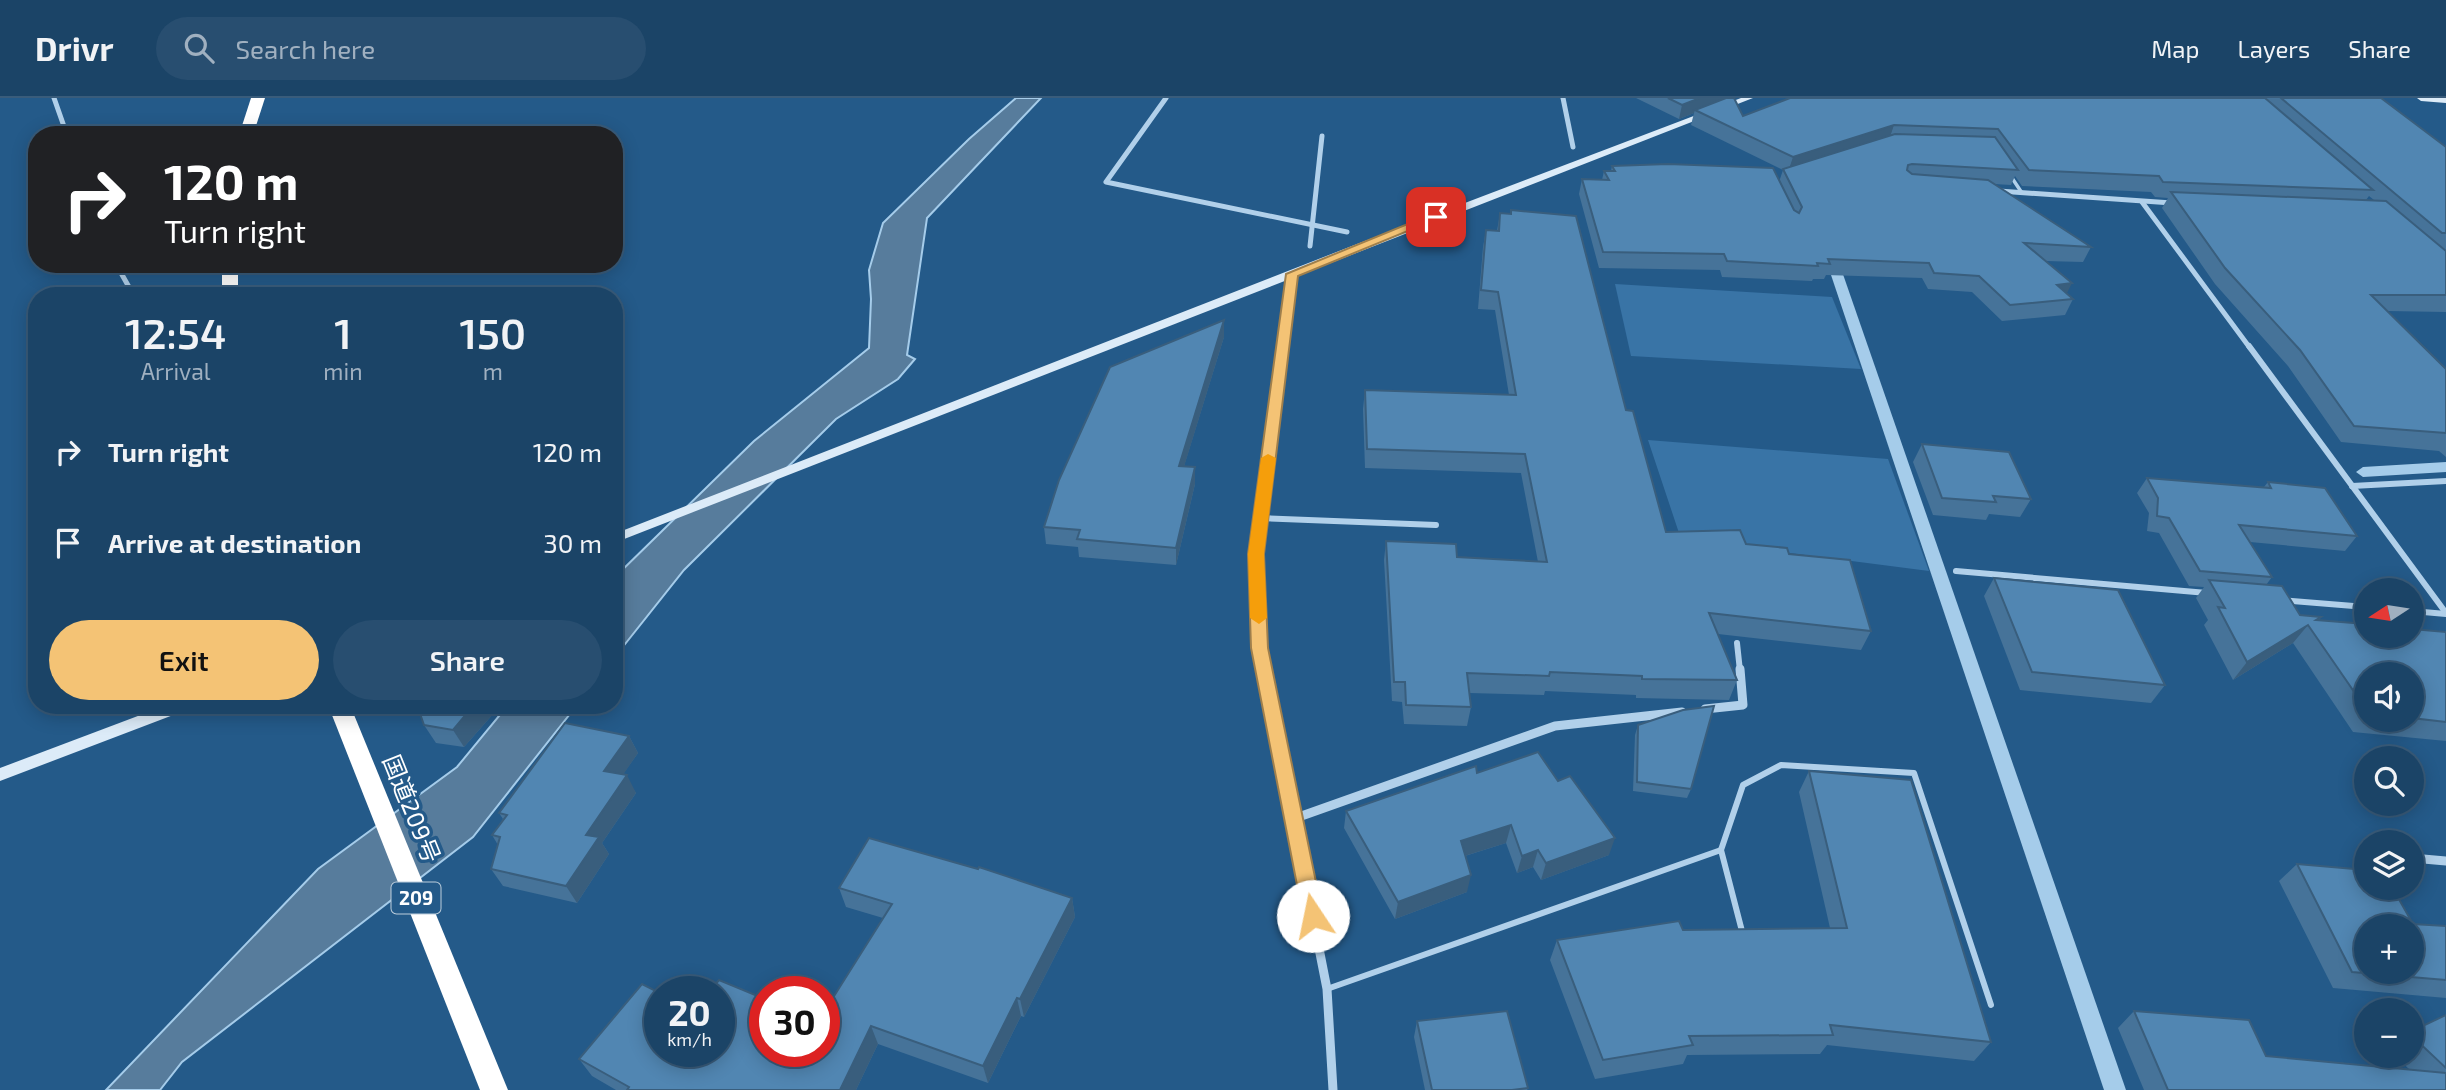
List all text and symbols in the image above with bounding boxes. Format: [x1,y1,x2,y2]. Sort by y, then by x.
search box [156,17,646,80]
text: Drivr [35,28,114,68]
icon: search [180,29,218,67]
text: Search here [236,33,375,64]
text: Map [2151,34,2199,63]
text: Layers [2237,34,2310,63]
text: Share [2348,34,2411,63]
text: 120 m [164,151,298,210]
icon: right [49,154,140,245]
pin [1406,187,1466,247]
icon: arrive [1417,198,1455,236]
text: Turn right [164,211,306,249]
text: 12:54 [125,307,226,357]
text: 1 [334,307,352,357]
text: 150 [460,307,526,357]
text: Arrival [141,357,211,385]
text: min [323,357,363,385]
text: m [483,357,503,385]
icon: right [49,433,87,471]
text: Turn right [108,436,229,467]
text: 120 m [533,436,602,467]
icon: arrive [49,524,87,562]
text: Arrive at destination [108,527,361,558]
text: 30 m [543,527,602,558]
north arrow [2354,578,2424,648]
map controls [2354,578,2424,1068]
button: Exit [49,620,319,700]
button: Share [333,620,602,700]
button: sound [2354,662,2424,732]
button: search [2354,746,2424,816]
street label: 国道209号 [378,750,447,867]
button: layers [2354,830,2424,900]
position arrow [1276,879,1350,953]
road number: 209 [392,883,440,914]
button: + [2354,914,2424,984]
speed limit sign: 30 [749,976,840,1067]
text: 20 [668,991,711,1033]
button: − [2354,998,2424,1068]
text: km/h [667,1028,712,1050]

